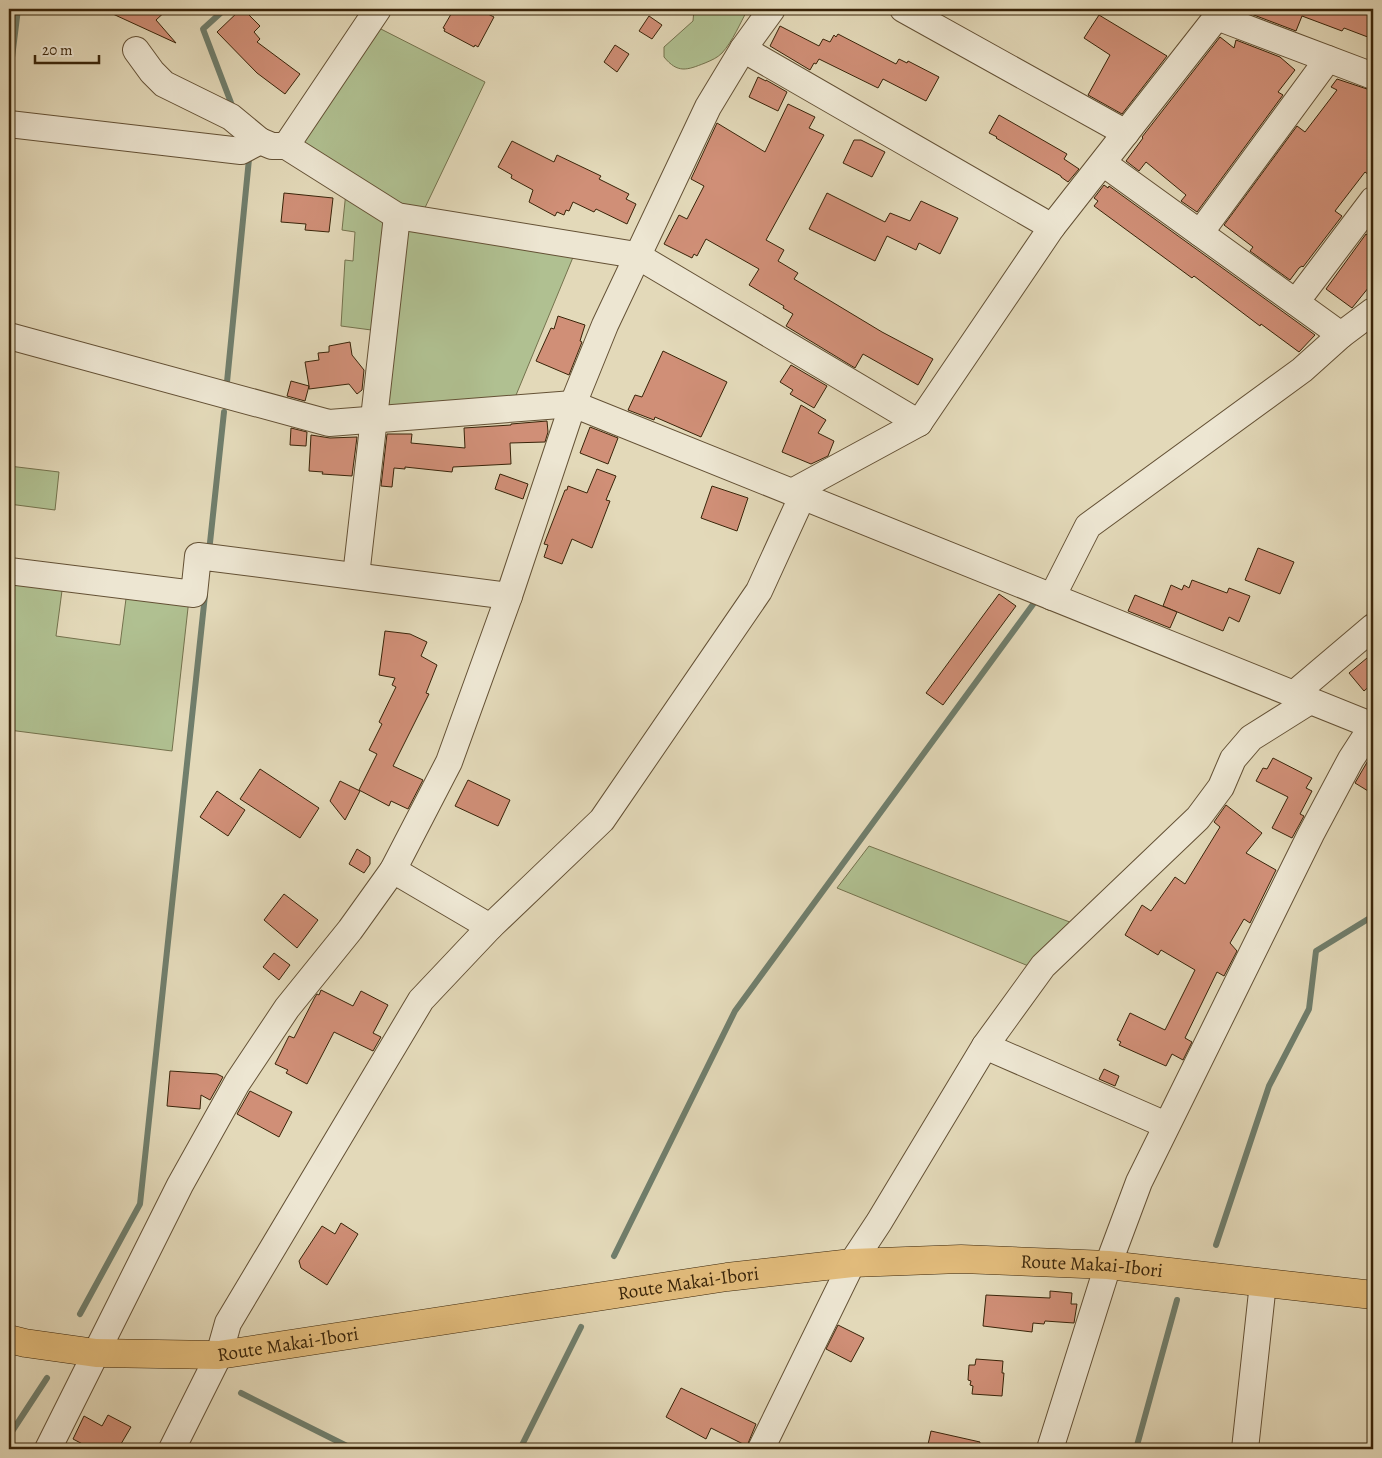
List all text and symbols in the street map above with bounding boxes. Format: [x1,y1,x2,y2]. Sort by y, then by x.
scale bar [35,32,99,64]
text: 20 m [42,40,73,60]
street label: Route Makai-Ibori [1020,1248,1164,1284]
street label: Route Makai-Ibori [616,1260,760,1307]
street label: Route Makai-Ibori [215,1321,360,1368]

